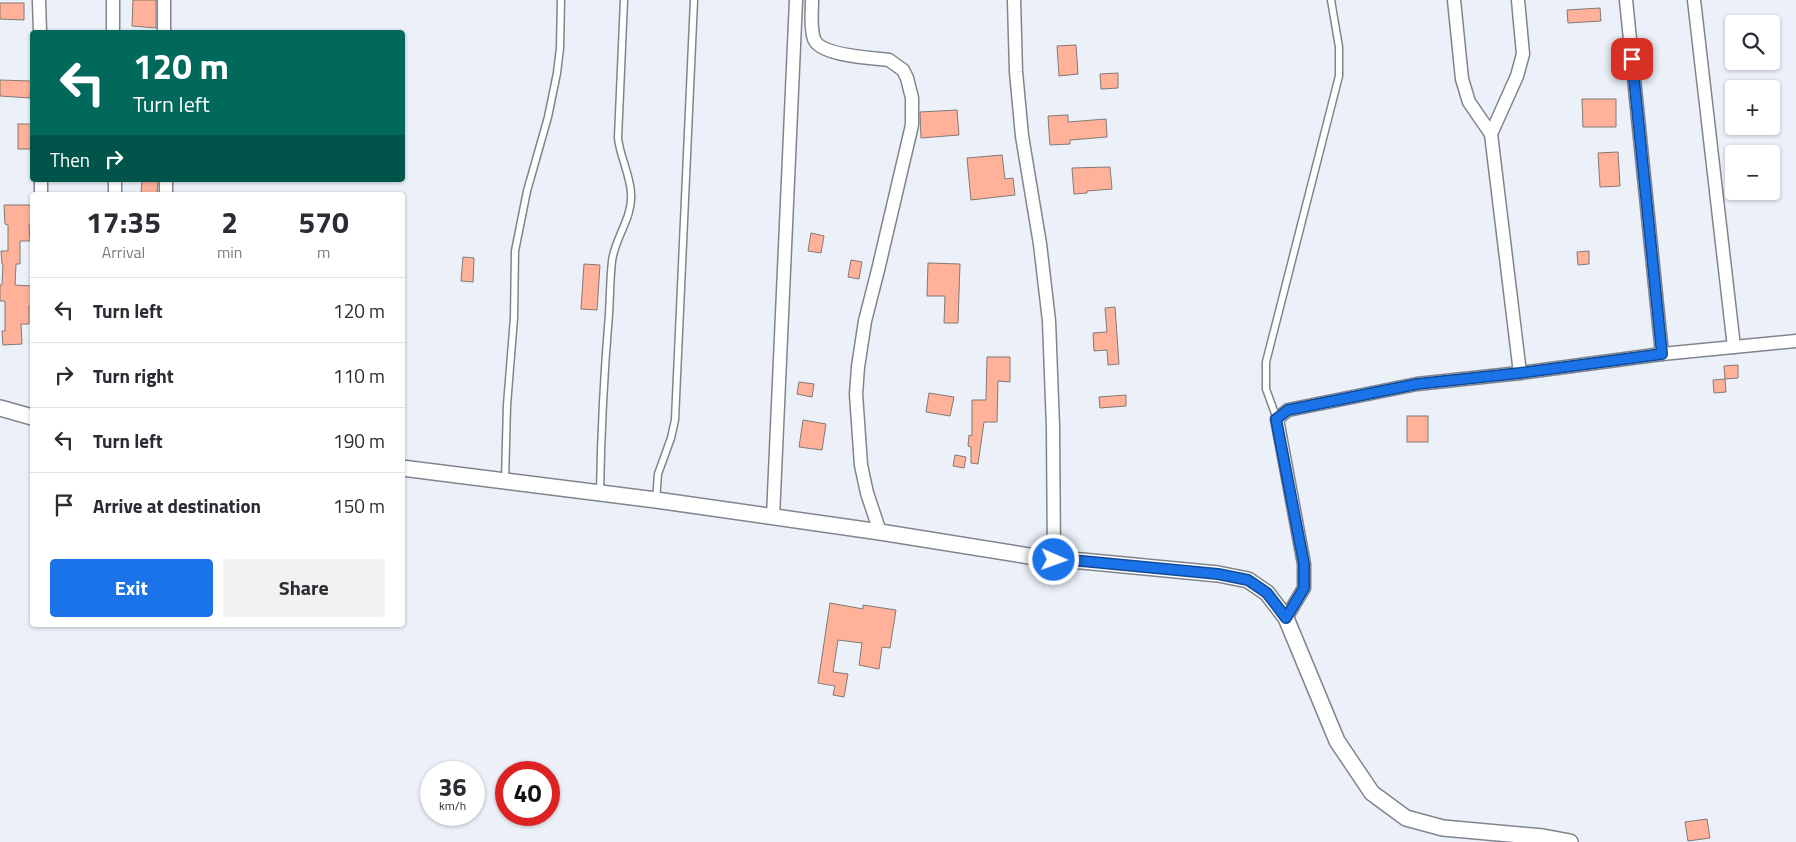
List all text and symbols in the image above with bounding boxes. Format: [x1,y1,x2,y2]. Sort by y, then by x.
map controls [1725,15,1780,200]
button: search [1725,15,1780,70]
pin [1611,38,1653,80]
text: 120 m [133,39,229,93]
icon: arrive [1618,45,1646,73]
icon: left [50,50,115,115]
button: + [1725,80,1780,135]
text: Turn left [133,87,210,121]
text: Then [50,145,90,174]
icon: right [100,145,128,173]
button: − [1725,145,1780,200]
text: 17:35 [86,199,161,245]
text: 2 [221,199,238,245]
text: 570 [299,199,349,245]
text: Arrival [102,240,145,264]
text: min [217,240,242,264]
text: m [317,240,330,264]
icon: left [50,296,78,324]
text: Turn left [93,296,163,325]
text: 120 m [333,296,385,325]
icon: right [50,361,78,389]
text: Turn right [93,361,174,390]
text: 110 m [333,361,385,390]
icon: left [50,426,78,454]
text: Turn left [93,426,163,455]
text: 190 m [333,426,385,455]
icon: arrive [50,491,78,519]
text: Arrive at destination [93,491,261,520]
text: 150 m [333,491,385,520]
position arrow [1027,533,1079,585]
button: Exit [50,559,213,617]
button: Share [223,559,385,617]
speed limit sign: 40 [495,761,560,826]
text: 36 [438,768,467,806]
text: km/h [439,796,466,815]

